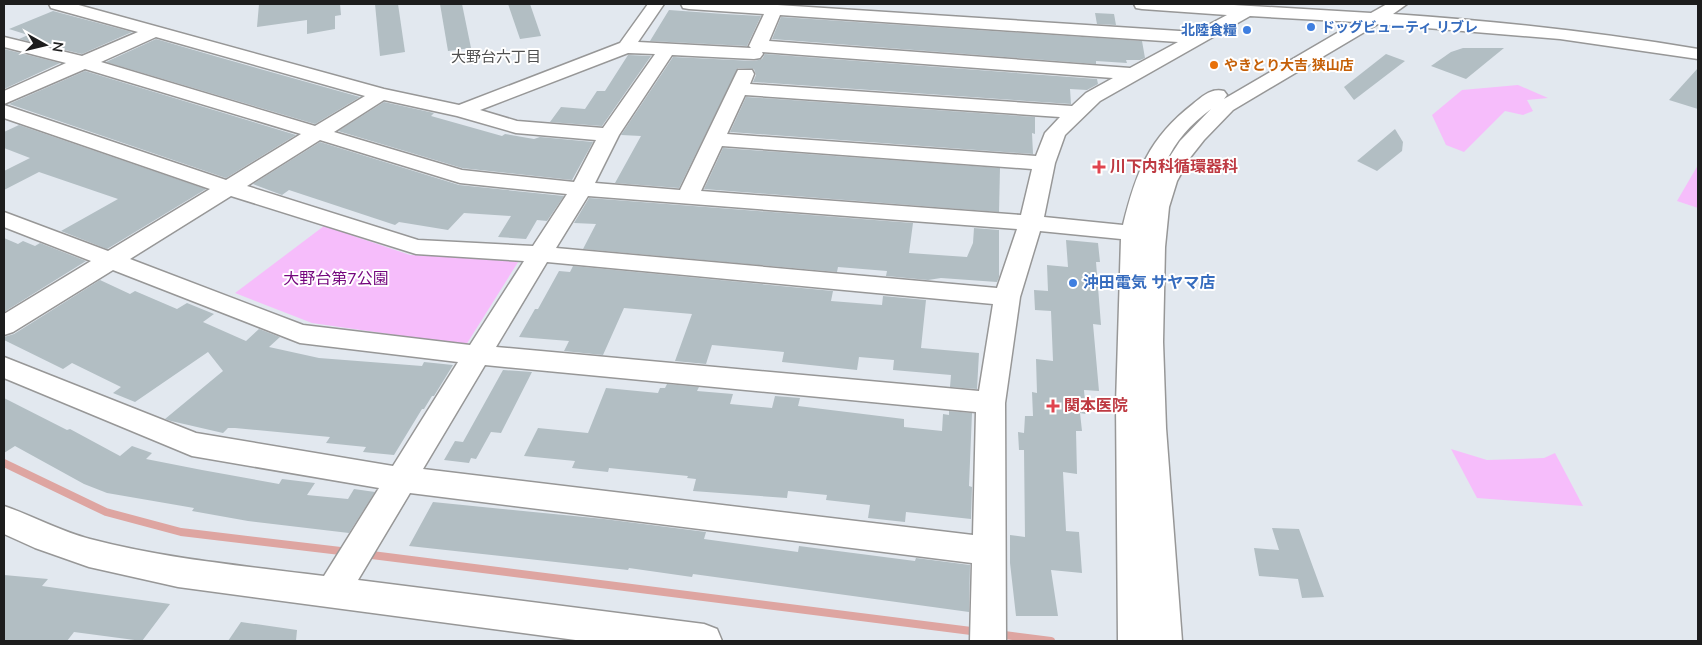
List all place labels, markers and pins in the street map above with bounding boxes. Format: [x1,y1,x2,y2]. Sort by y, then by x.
place label: ドッグビューティ リブレ [1321,18,1478,37]
place label: 北陸食糧 [1181,21,1237,40]
marker: ドッグビューティ リブレ [1305,21,1317,33]
marker: 北陸食糧 [1241,24,1253,36]
place label: やきとり大吉 狭山店 [1224,56,1354,75]
marker: やきとり大吉 狭山店 [1208,59,1220,71]
place label: 川下内科循環器科 [1110,156,1238,178]
marker: 川下内科循環器科 [1092,160,1106,174]
place label: 沖田電気 サヤマ店 [1083,272,1215,294]
marker: 沖田電気 サヤマ店 [1067,277,1079,289]
place label: 関本医院 [1064,395,1128,417]
marker: 関本医院 [1046,399,1060,413]

